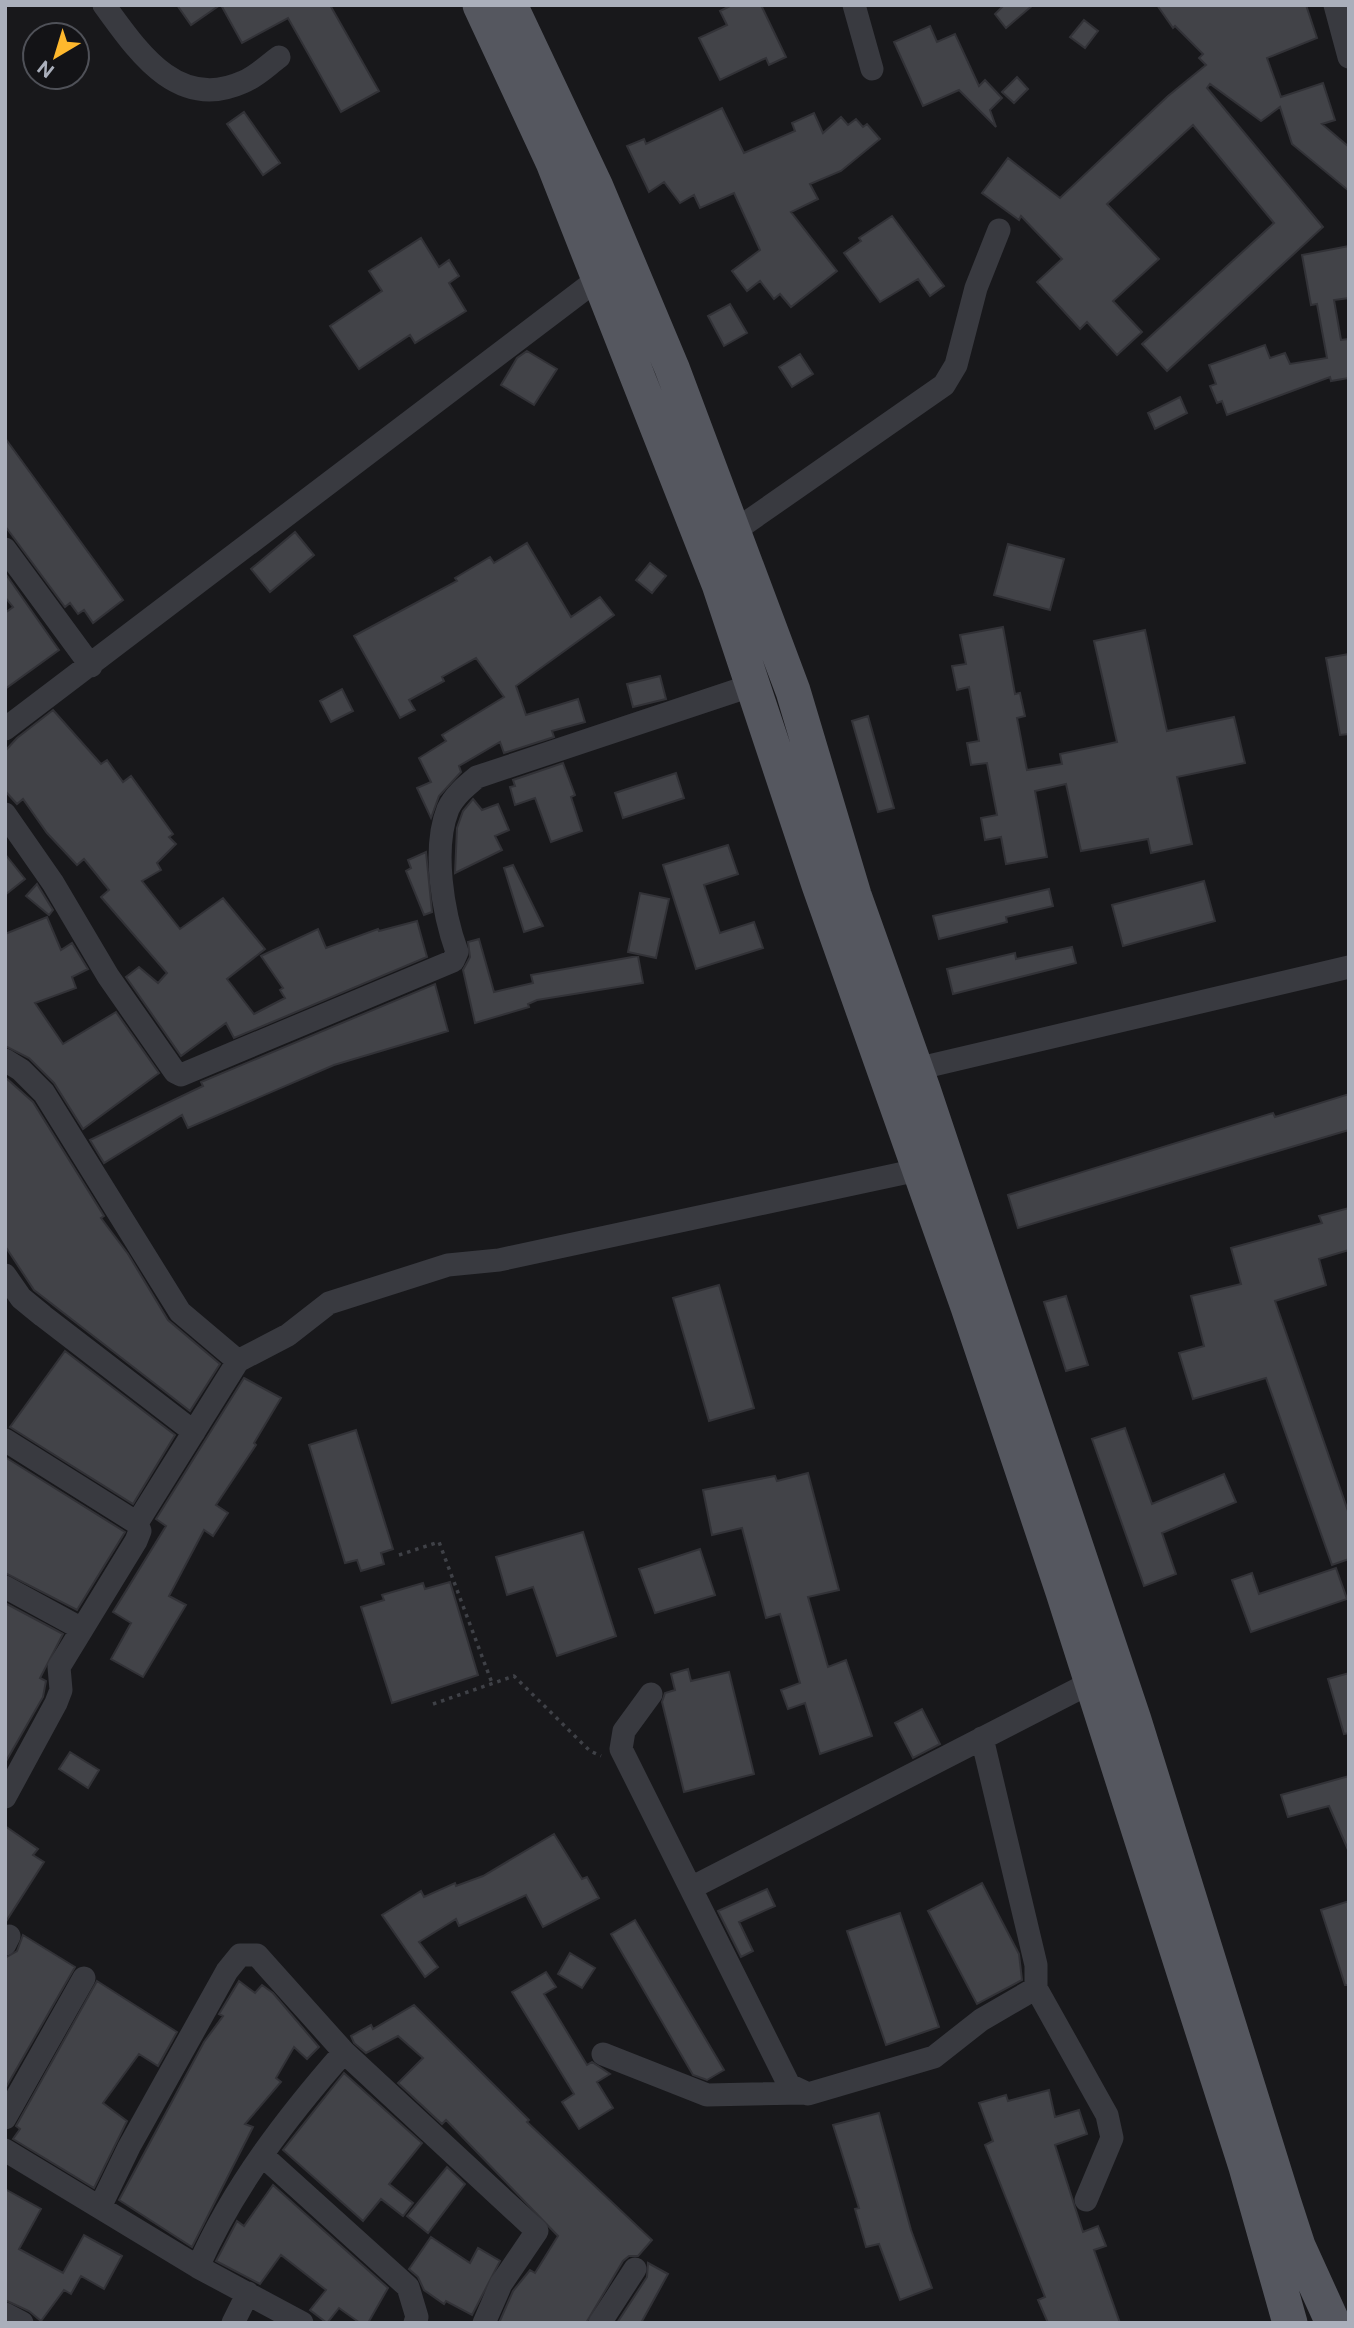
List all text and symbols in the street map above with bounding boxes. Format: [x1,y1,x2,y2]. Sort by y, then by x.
north arrow [21,21,91,91]
text: N [33,56,58,83]

